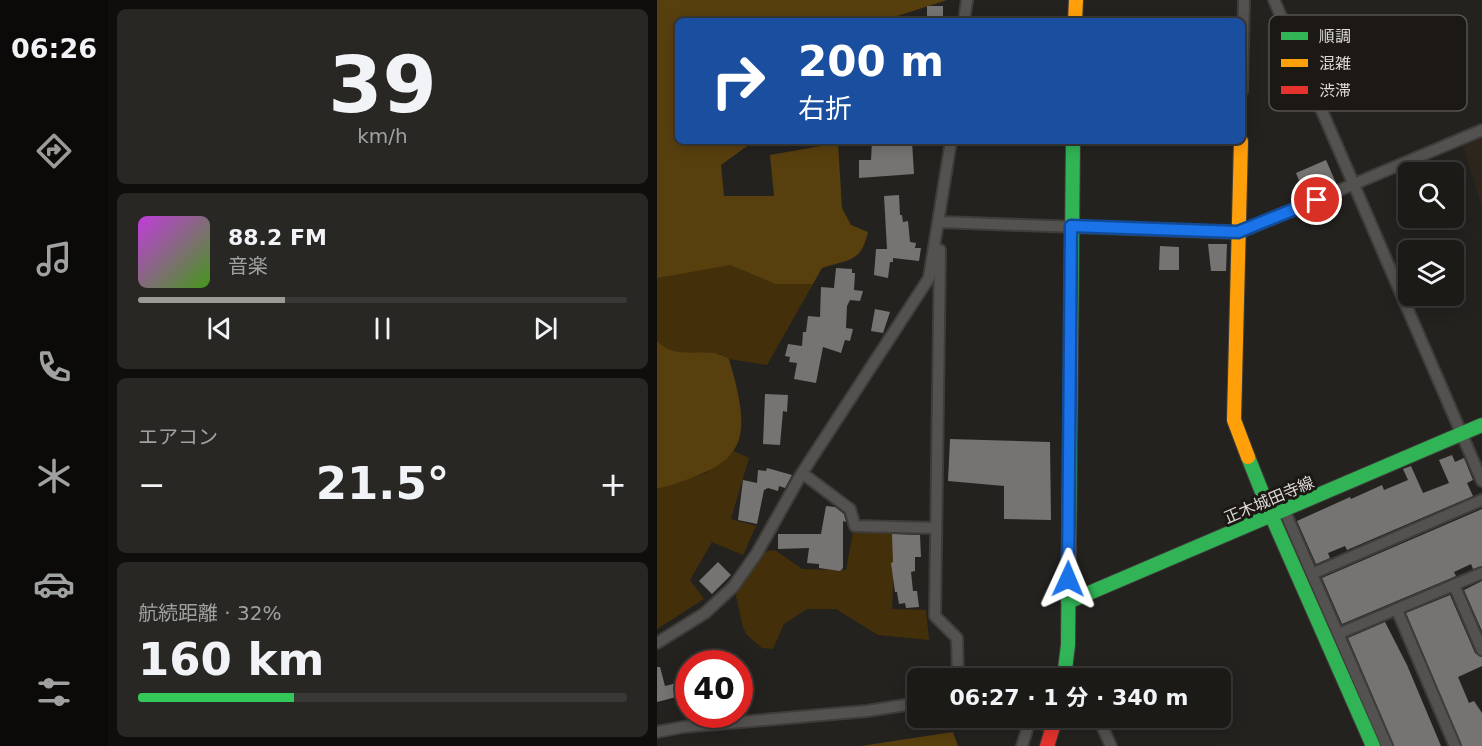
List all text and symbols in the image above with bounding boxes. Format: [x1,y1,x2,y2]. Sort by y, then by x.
legend [1269,15,1467,111]
text: 順調 [1319,27,1351,46]
text: 06:26 [11,33,97,64]
text: 200 m [798,37,944,86]
text: 39 [328,40,437,130]
icon: right [699,42,777,120]
text: 混雑 [1319,54,1351,73]
text: 渋滞 [1319,81,1351,100]
text: 右折 [798,93,852,124]
text: km/h [357,124,408,148]
icon: directions [33,130,75,172]
map controls [1398,162,1464,306]
button: search [1398,162,1464,228]
pin [1291,174,1342,225]
icon: arrive [1300,183,1333,216]
text: 88.2 FM [228,225,327,250]
icon: music [33,238,75,280]
button: layers [1398,240,1464,306]
text: 音楽 [228,254,268,278]
icon: previous [203,312,236,345]
icon: pause [366,312,399,345]
icon: next [529,312,562,345]
icon: phone [33,346,75,388]
text: エアコン [138,425,218,449]
icon: climate [33,455,75,497]
text: 21.5° [316,457,449,510]
text: − [138,465,166,504]
text: + [599,465,627,504]
street label: 正木城田寺線 [1221,472,1317,528]
position arrow [1036,547,1100,611]
icon: car [33,563,75,605]
text: 航続距離 · 32% [138,601,282,625]
text: 160 km [138,633,324,686]
speed limit sign: 40 [675,650,753,728]
icon: filters [33,671,75,713]
text: 06:27 · 1 分 · 340 m [950,685,1188,710]

